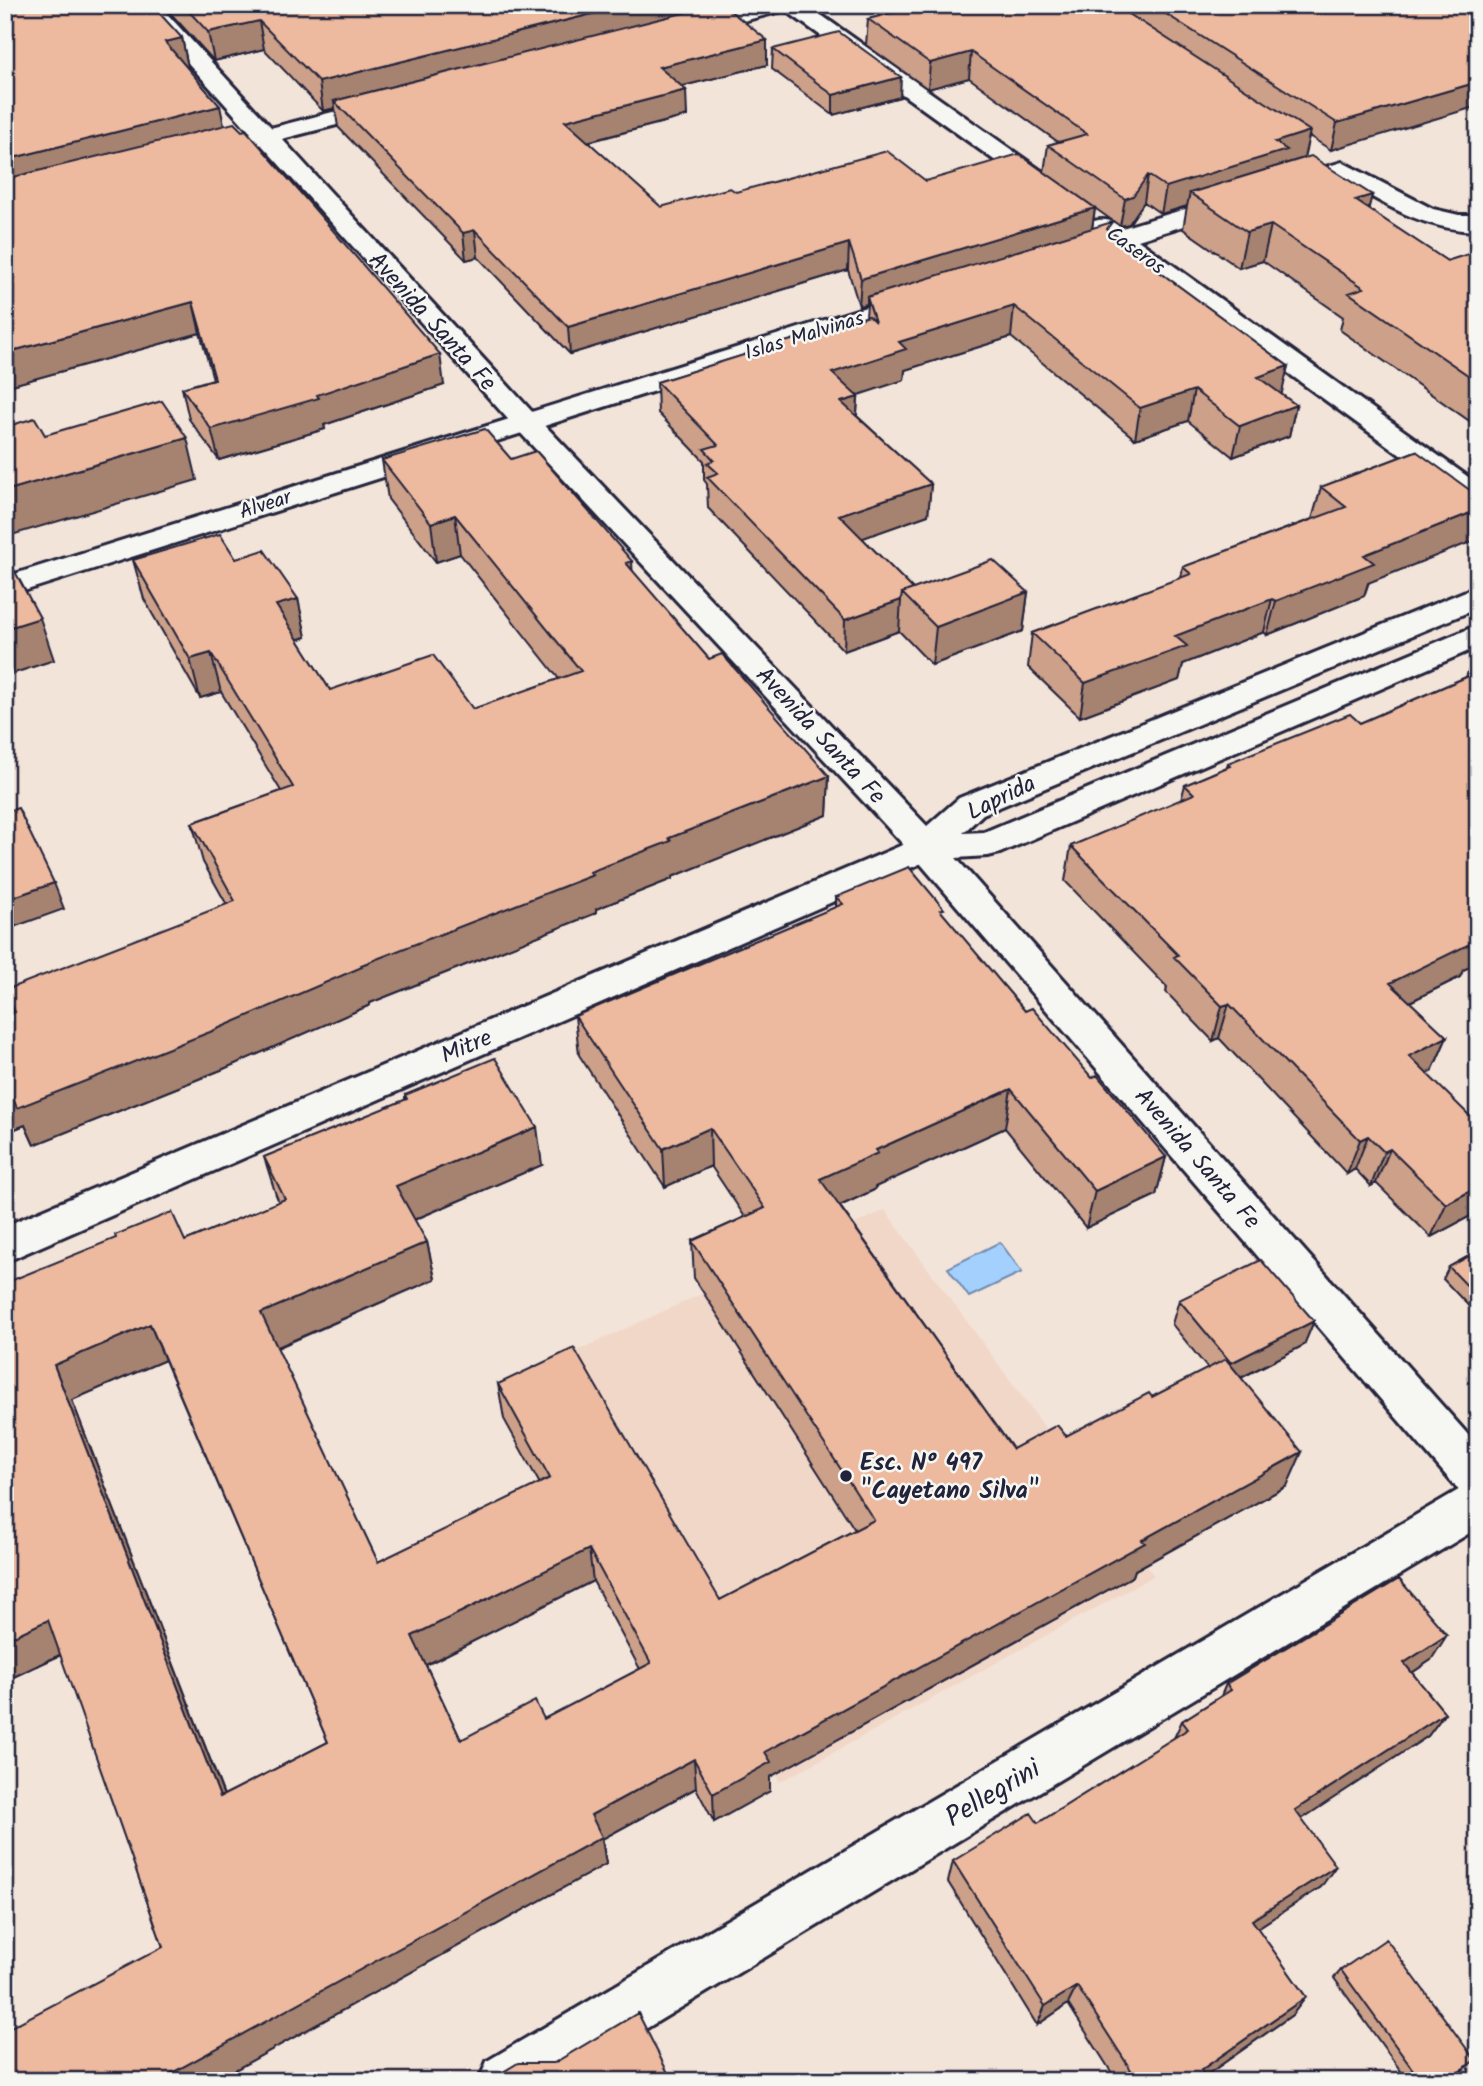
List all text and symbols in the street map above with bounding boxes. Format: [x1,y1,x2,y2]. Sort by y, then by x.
street label: Caseros [1099,218,1172,284]
street label: Avenida Santa Fe [358,243,506,401]
street label: Islas Malvinas [741,303,868,370]
street label: Alvear [235,481,297,529]
street label: Avenida Santa Fe [745,658,895,814]
street label: Laprida [960,765,1043,832]
street label: Mitre [435,1019,499,1076]
street label: Avenida Santa Fe [1124,1079,1270,1239]
place label: Esc. N° 497 "Cayetano Silva" [860,1444,1039,1511]
marker: Esc. N° 497 "Cayetano Silva" [838,1468,854,1484]
street label: Pellegrini [937,1747,1051,1840]

